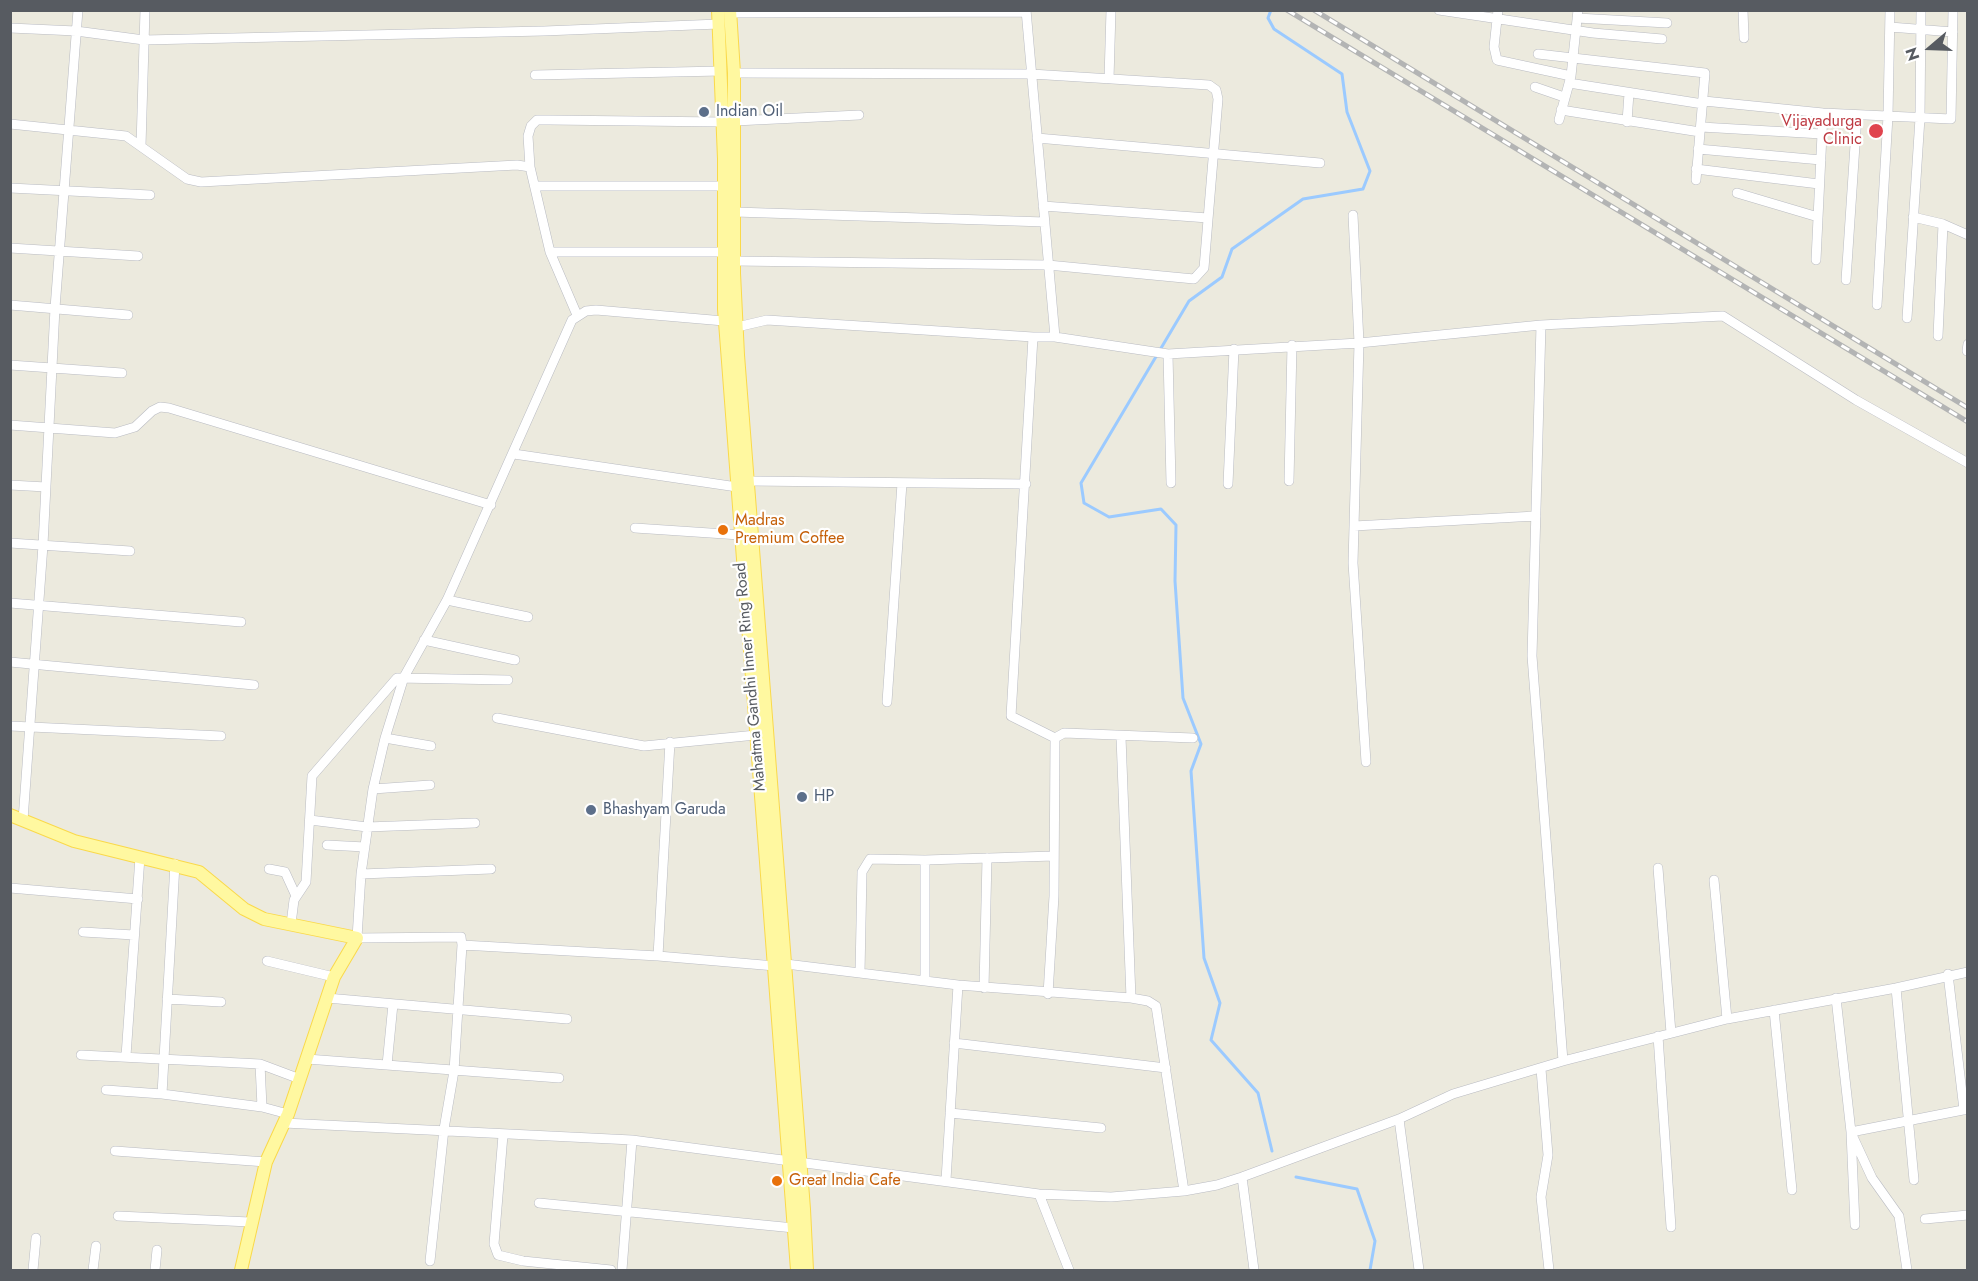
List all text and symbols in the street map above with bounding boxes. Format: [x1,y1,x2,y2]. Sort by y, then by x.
north arrow [1900,18,1960,78]
text: N [1900,44,1925,64]
place label: Indian Oil [716,102,783,122]
marker: Indian Oil [697,105,711,119]
place label: Vijayadurga Clinic [1781,112,1862,150]
marker: Vijayadurga Clinic [1867,122,1885,140]
place label: Madras Premium Coffee [735,511,845,549]
marker: Madras Premium Coffee [716,523,730,537]
street label: Mahatma Gandhi Inner Ring Road [731,562,771,792]
place label: HP [814,787,834,807]
marker: HP [795,790,809,804]
place label: Bhashyam Garuda [603,800,726,820]
marker: Bhashyam Garuda [584,803,598,817]
place label: Great India Cafe [789,1171,901,1191]
marker: Great India Cafe [770,1174,784,1188]

